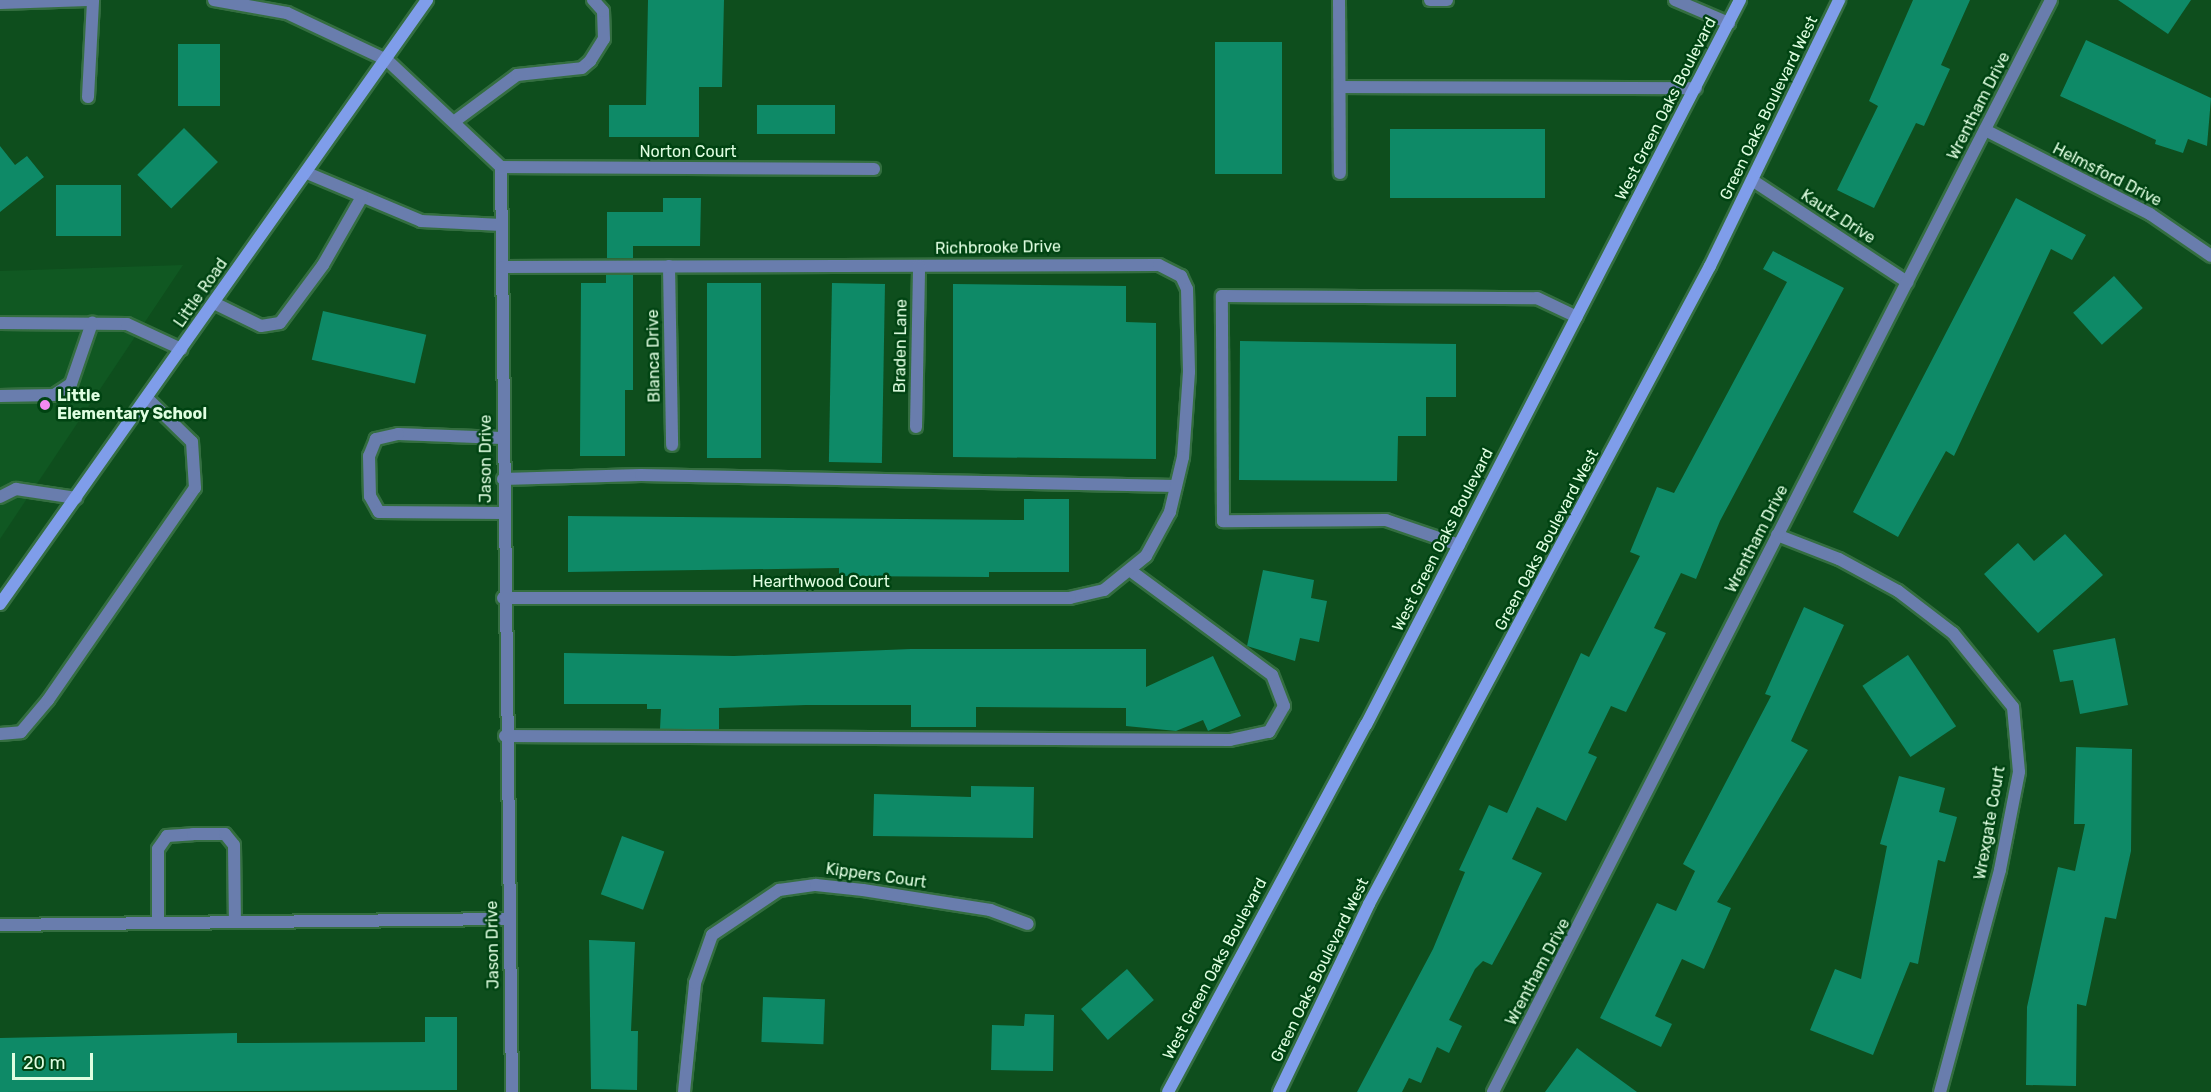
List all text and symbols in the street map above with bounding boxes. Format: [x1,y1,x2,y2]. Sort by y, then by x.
street label: Green Oaks Boulevard West [1716,13,1822,203]
street label: West Green Oaks Boulevard [1611,14,1721,204]
street label: Wrentham Drive [1944,49,2014,163]
street label: Helmsford Drive [2049,139,2165,211]
street label: Norton Court [639,142,737,162]
street label: Kautz Drive [1797,186,1879,248]
street label: Richbrooke Drive [935,237,1061,259]
street label: Little Road [170,255,232,331]
street label: Braden Lane [891,299,911,393]
street label: Blanca Drive [644,309,664,403]
place label: Little Elementary School [57,386,207,424]
marker: Little Elementary School [38,398,52,412]
street label: Jason Drive [476,415,496,503]
street label: West Green Oaks Boulevard [1388,445,1498,635]
street label: Green Oaks Boulevard West [1491,446,1603,634]
street label: Wrentham Drive [1722,482,1792,596]
street label: Hearthwood Court [752,572,890,592]
street label: Wrexgate Court [1971,765,2009,881]
street label: Kippers Court [824,859,928,893]
street label: West Green Oaks Boulevard [1159,875,1271,1063]
street label: Green Oaks Boulevard West [1267,875,1373,1065]
street label: Jason Drive [483,901,503,989]
street label: Wrentham Drive [1502,915,1574,1029]
scale bar [15,1041,96,1079]
text: 20 m [23,1052,65,1074]

